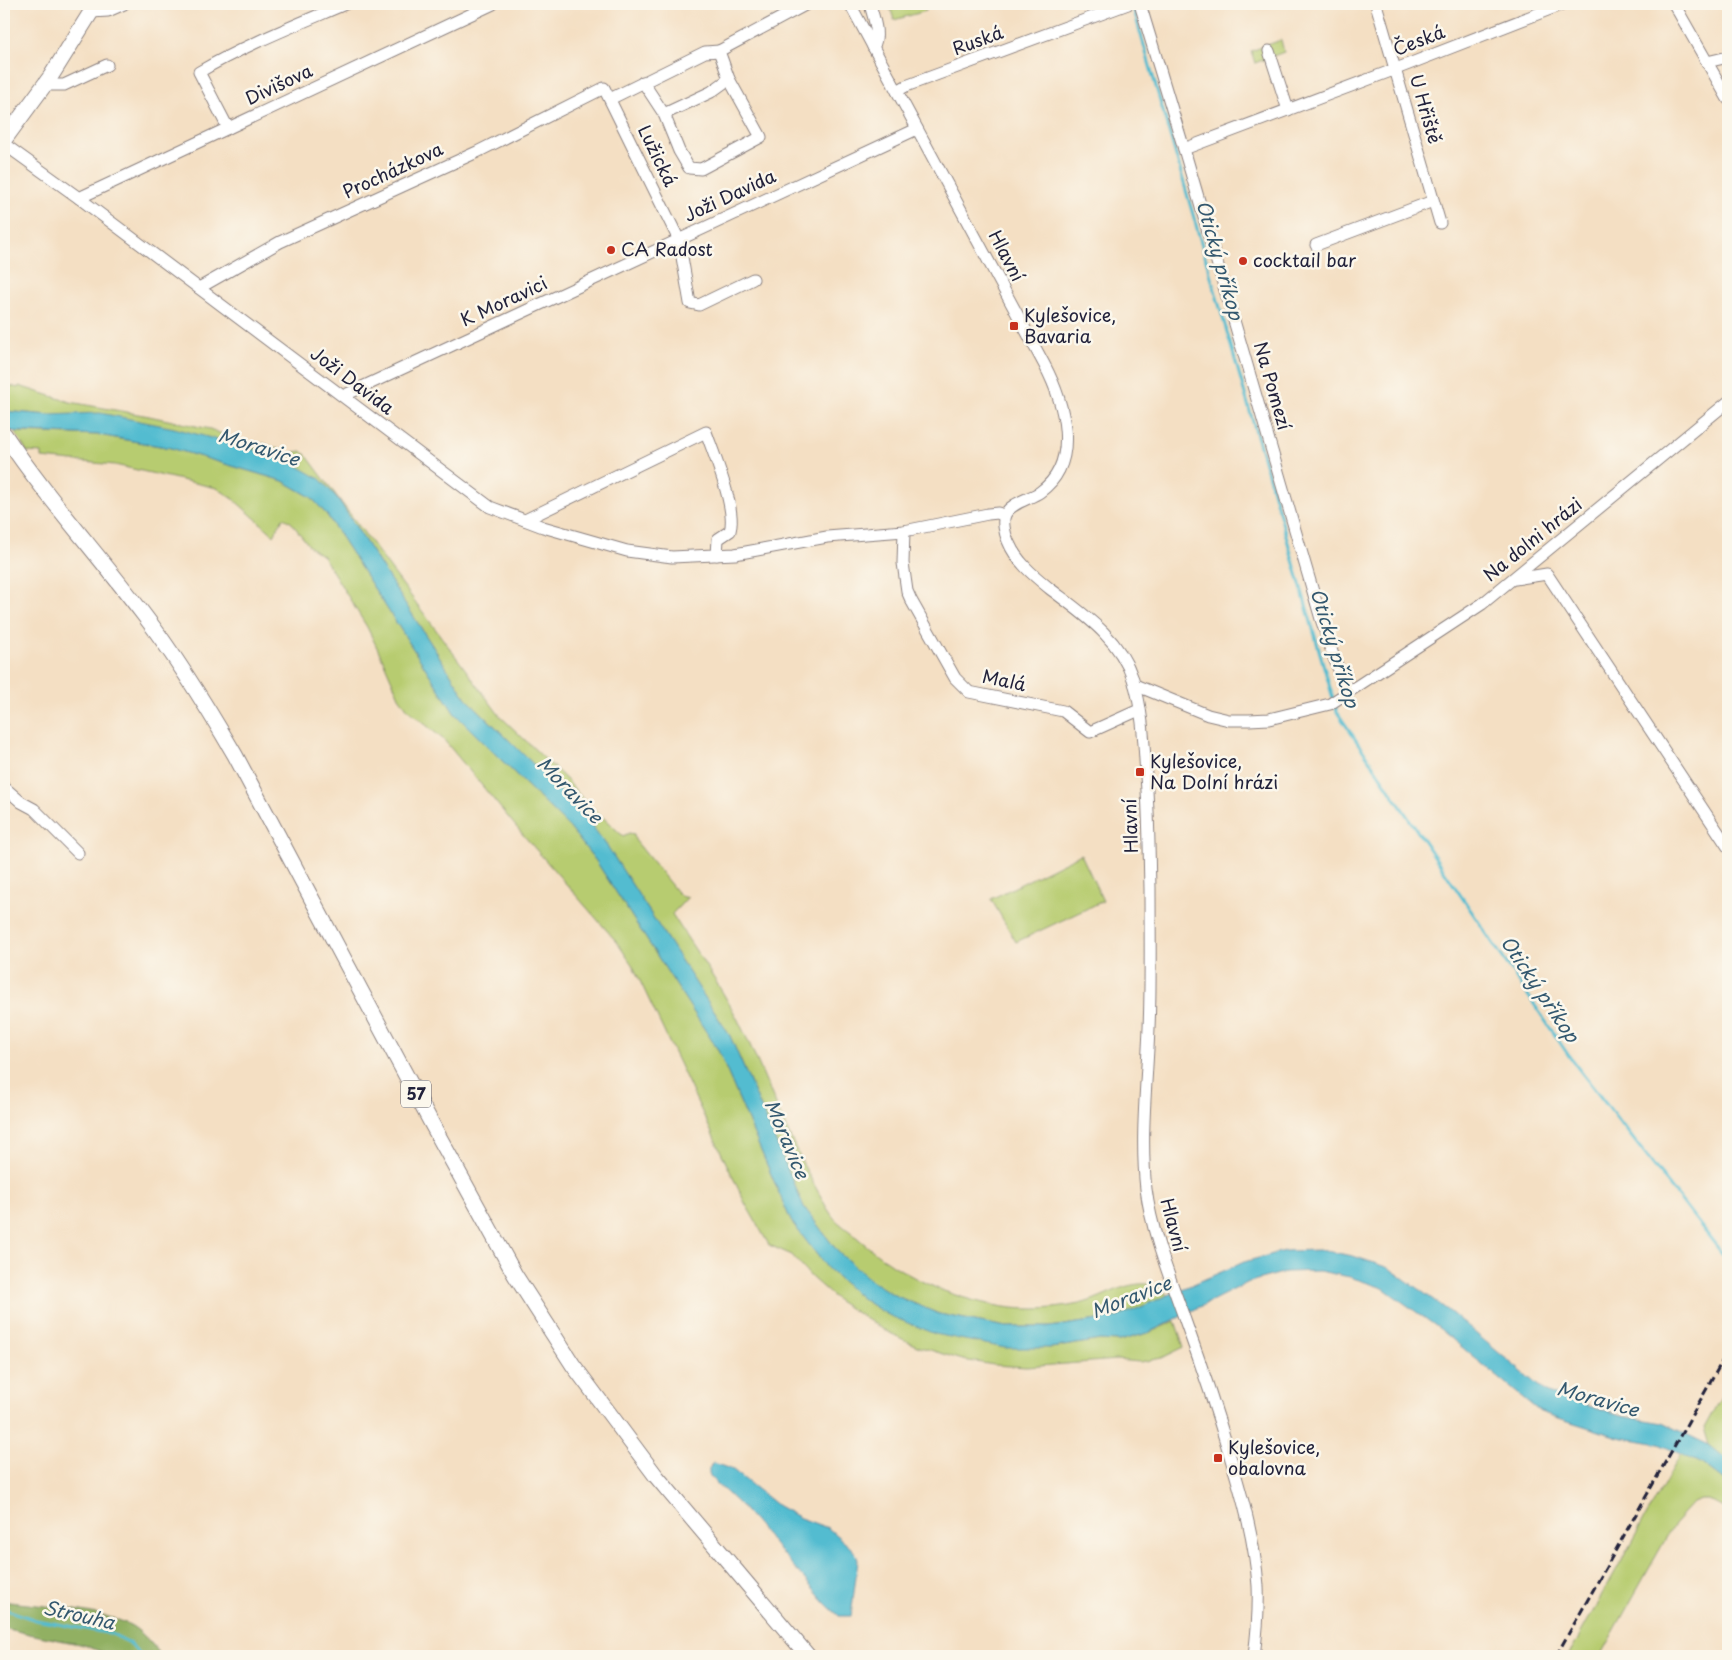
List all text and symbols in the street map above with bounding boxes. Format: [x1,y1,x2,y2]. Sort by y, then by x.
street label: Česká [1389,17,1449,62]
street label: Ruská [948,18,1007,61]
street label: Divišova [240,56,316,111]
street label: U Hřiště [1404,71,1449,147]
street label: Lužická [632,120,685,191]
street label: Procházkova [338,135,447,205]
street label: Joži Davida [679,161,780,228]
water label: Otický příkop [1191,197,1252,324]
street label: Hlavní [983,225,1032,286]
place label: CA Radost [621,235,713,262]
marker: CA Radost [605,244,617,256]
place label: cocktail bar [1253,246,1357,273]
marker: cocktail bar [1237,255,1249,267]
street label: K Moravici [455,269,551,333]
place label: Kylešovice, Bavaria [1024,301,1116,349]
marker: Kylešovice, Bavaria [1008,320,1020,332]
street label: Na Pomezí [1248,338,1299,433]
street label: Joži Davida [305,339,401,421]
water label: Moravice [215,420,304,473]
street label: Na dolni hrázi [1477,490,1587,587]
water label: Otický příkop [1305,585,1368,712]
street label: Malá [980,662,1029,697]
place label: Kylešovice, Na Dolní hrázi [1150,747,1278,795]
water label: Moravice [532,749,610,830]
marker: Kylešovice, Na Dolní hrázi [1134,766,1146,778]
street label: Hlavní [1115,798,1144,854]
water label: Otický příkop [1495,929,1588,1049]
road number: 57 [401,1080,431,1108]
water label: Moravice [759,1095,818,1183]
street label: Hlavní [1154,1195,1195,1255]
water label: Moravice [1087,1268,1176,1324]
water label: Moravice [1554,1373,1643,1423]
place label: Kylešovice, obalovna [1228,1433,1320,1481]
marker: Kylešovice, obalovna [1212,1452,1224,1464]
water label: Strouha [41,1592,119,1636]

